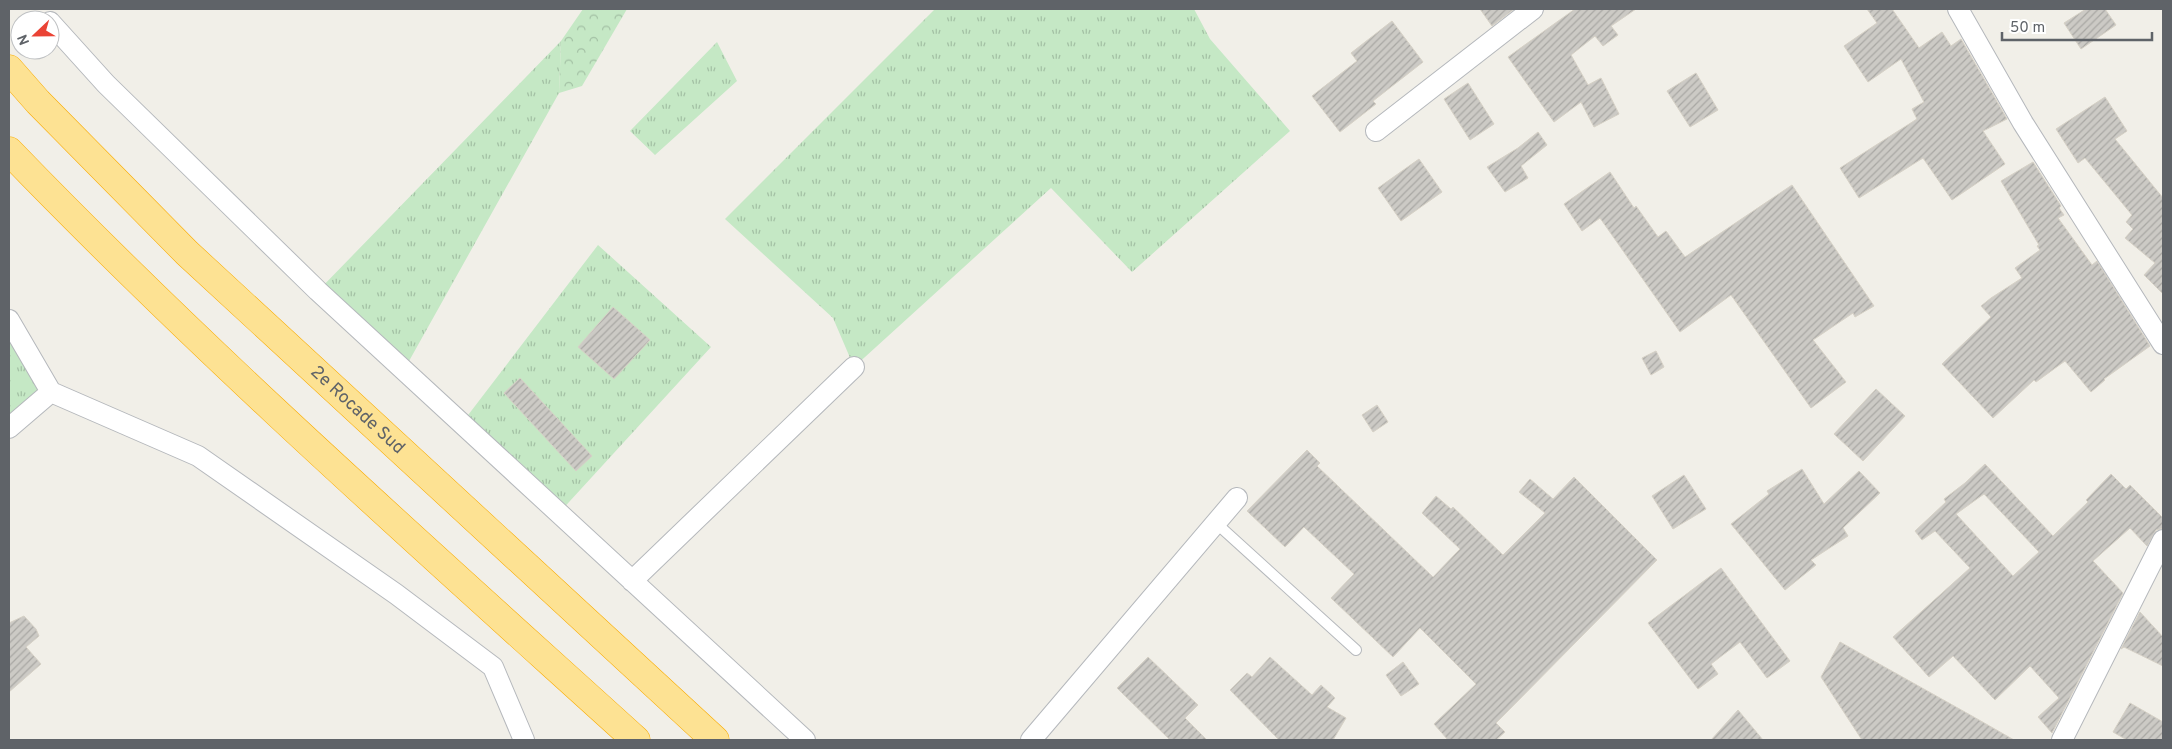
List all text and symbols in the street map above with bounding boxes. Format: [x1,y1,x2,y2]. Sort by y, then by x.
north arrow [10,10,60,60]
scale bar [2002,10,2152,42]
text: 50 m [2010,19,2045,38]
text: N [15,31,34,47]
street label: 2e Rocade Sud [305,361,410,460]

